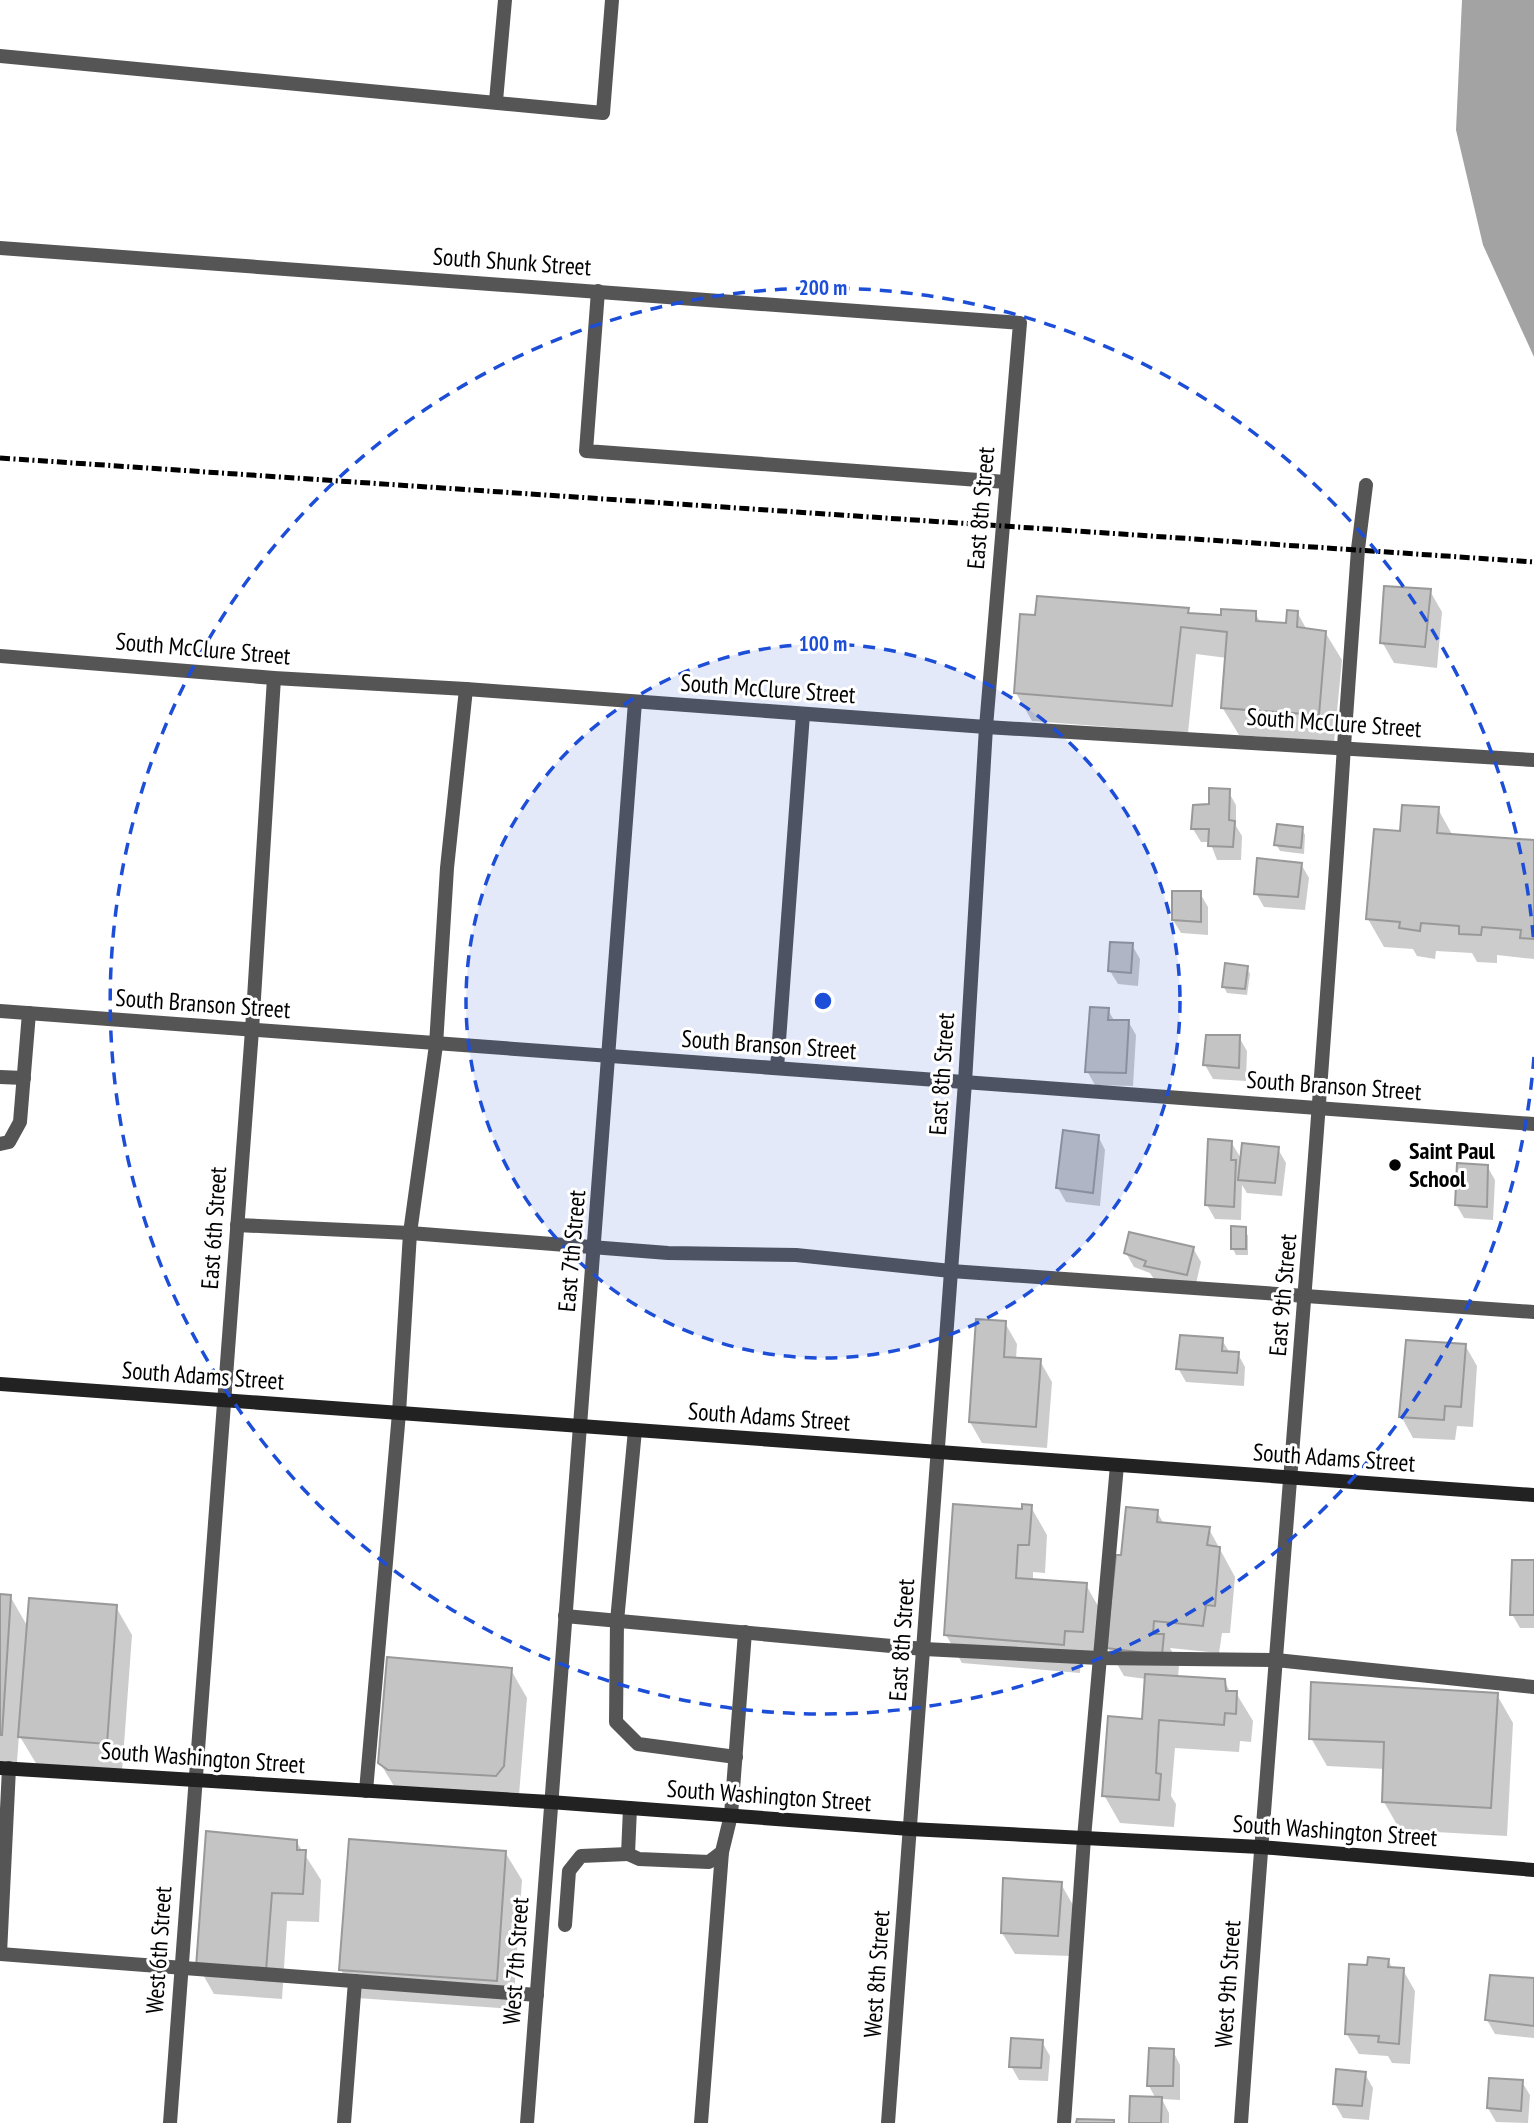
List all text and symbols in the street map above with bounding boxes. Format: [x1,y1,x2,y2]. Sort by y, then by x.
street label: South Shunk Street [432,241,593,283]
text: 200 m [799,274,847,301]
street label: East 8th Street [960,445,1001,570]
street label: South McClure Street [114,625,292,672]
text: 100 m [799,630,847,657]
street label: South McClure Street [679,667,857,710]
street label: South McClure Street [1245,701,1423,744]
street label: South Branson Street [115,982,292,1025]
centre of rings [811,989,835,1013]
street label: East 8th Street [922,1011,961,1136]
street label: South Branson Street [681,1023,858,1066]
street label: South Branson Street [1246,1064,1423,1107]
place label: Saint Paul School [1409,1135,1495,1194]
marker: Saint Paul School [1387,1157,1403,1173]
street label: East 6th Street [194,1165,233,1290]
street label: East 7th Street [551,1188,592,1313]
street label: East 9th Street [1262,1232,1303,1357]
street label: South Adams Street [121,1354,286,1397]
street label: South Adams Street [687,1395,852,1438]
street label: South Adams Street [1252,1436,1417,1479]
street label: East 8th Street [882,1577,921,1702]
street label: South Washington Street [100,1735,307,1780]
street label: South Washington Street [666,1773,873,1818]
street label: South Washington Street [1232,1808,1439,1853]
street label: West 6th Street [139,1885,178,2015]
street label: West 7th Street [496,1896,535,2026]
street label: West 8th Street [857,1909,896,2039]
street label: West 9th Street [1208,1919,1247,2049]

